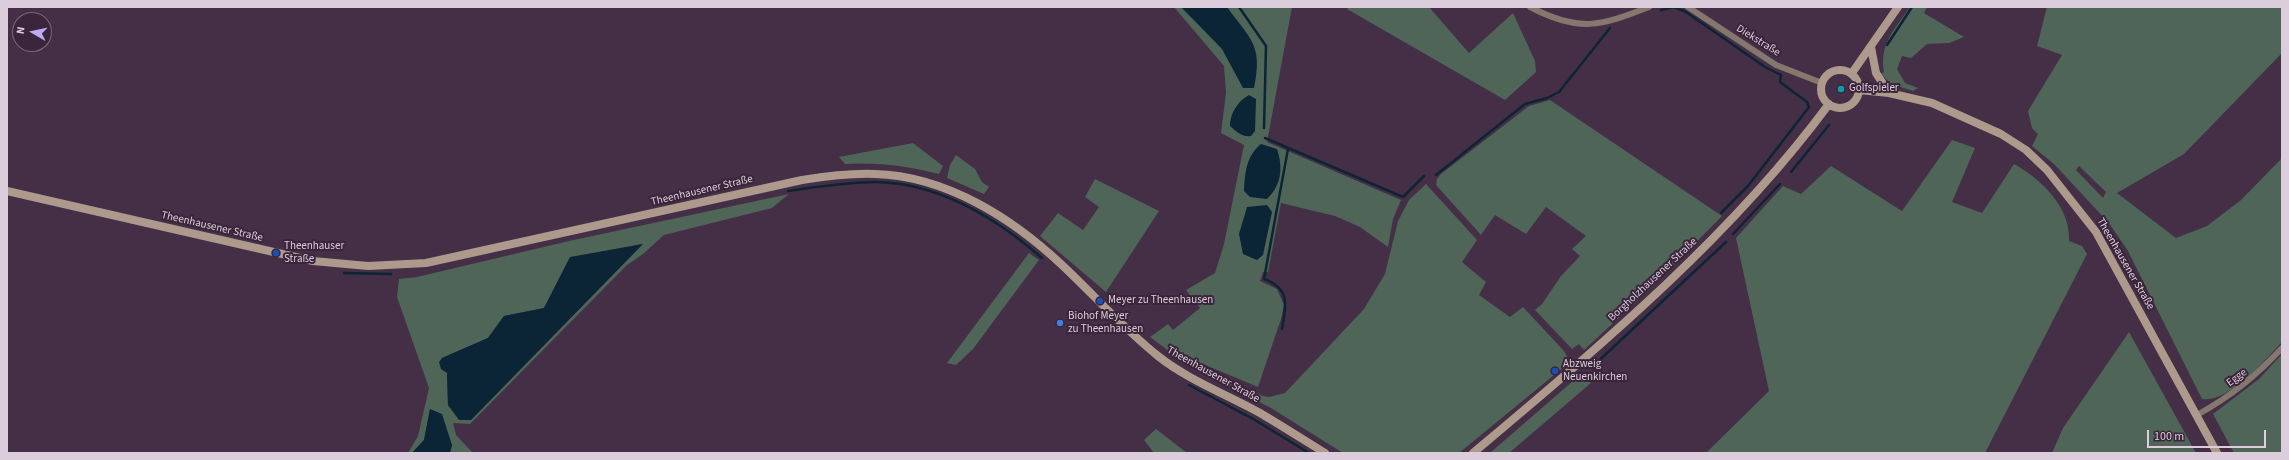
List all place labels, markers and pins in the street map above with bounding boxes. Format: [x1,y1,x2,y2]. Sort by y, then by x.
place label: Golfspieler [1849,82,1899,96]
marker: Golfspieler [1836,84,1846,94]
place label: Theenhauser Straße [284,240,344,266]
marker: Theenhauser Straße [271,248,281,258]
place label: Meyer zu Theenhausen [1108,294,1213,308]
marker: Meyer zu Theenhausen [1095,296,1105,306]
place label: Biohof Meyer zu Theenhausen [1068,310,1143,336]
marker: Biohof Meyer zu Theenhausen [1055,318,1065,328]
place label: Abzweig Neuenkirchen [1563,358,1627,384]
marker: Abzweig Neuenkirchen [1550,366,1560,376]

